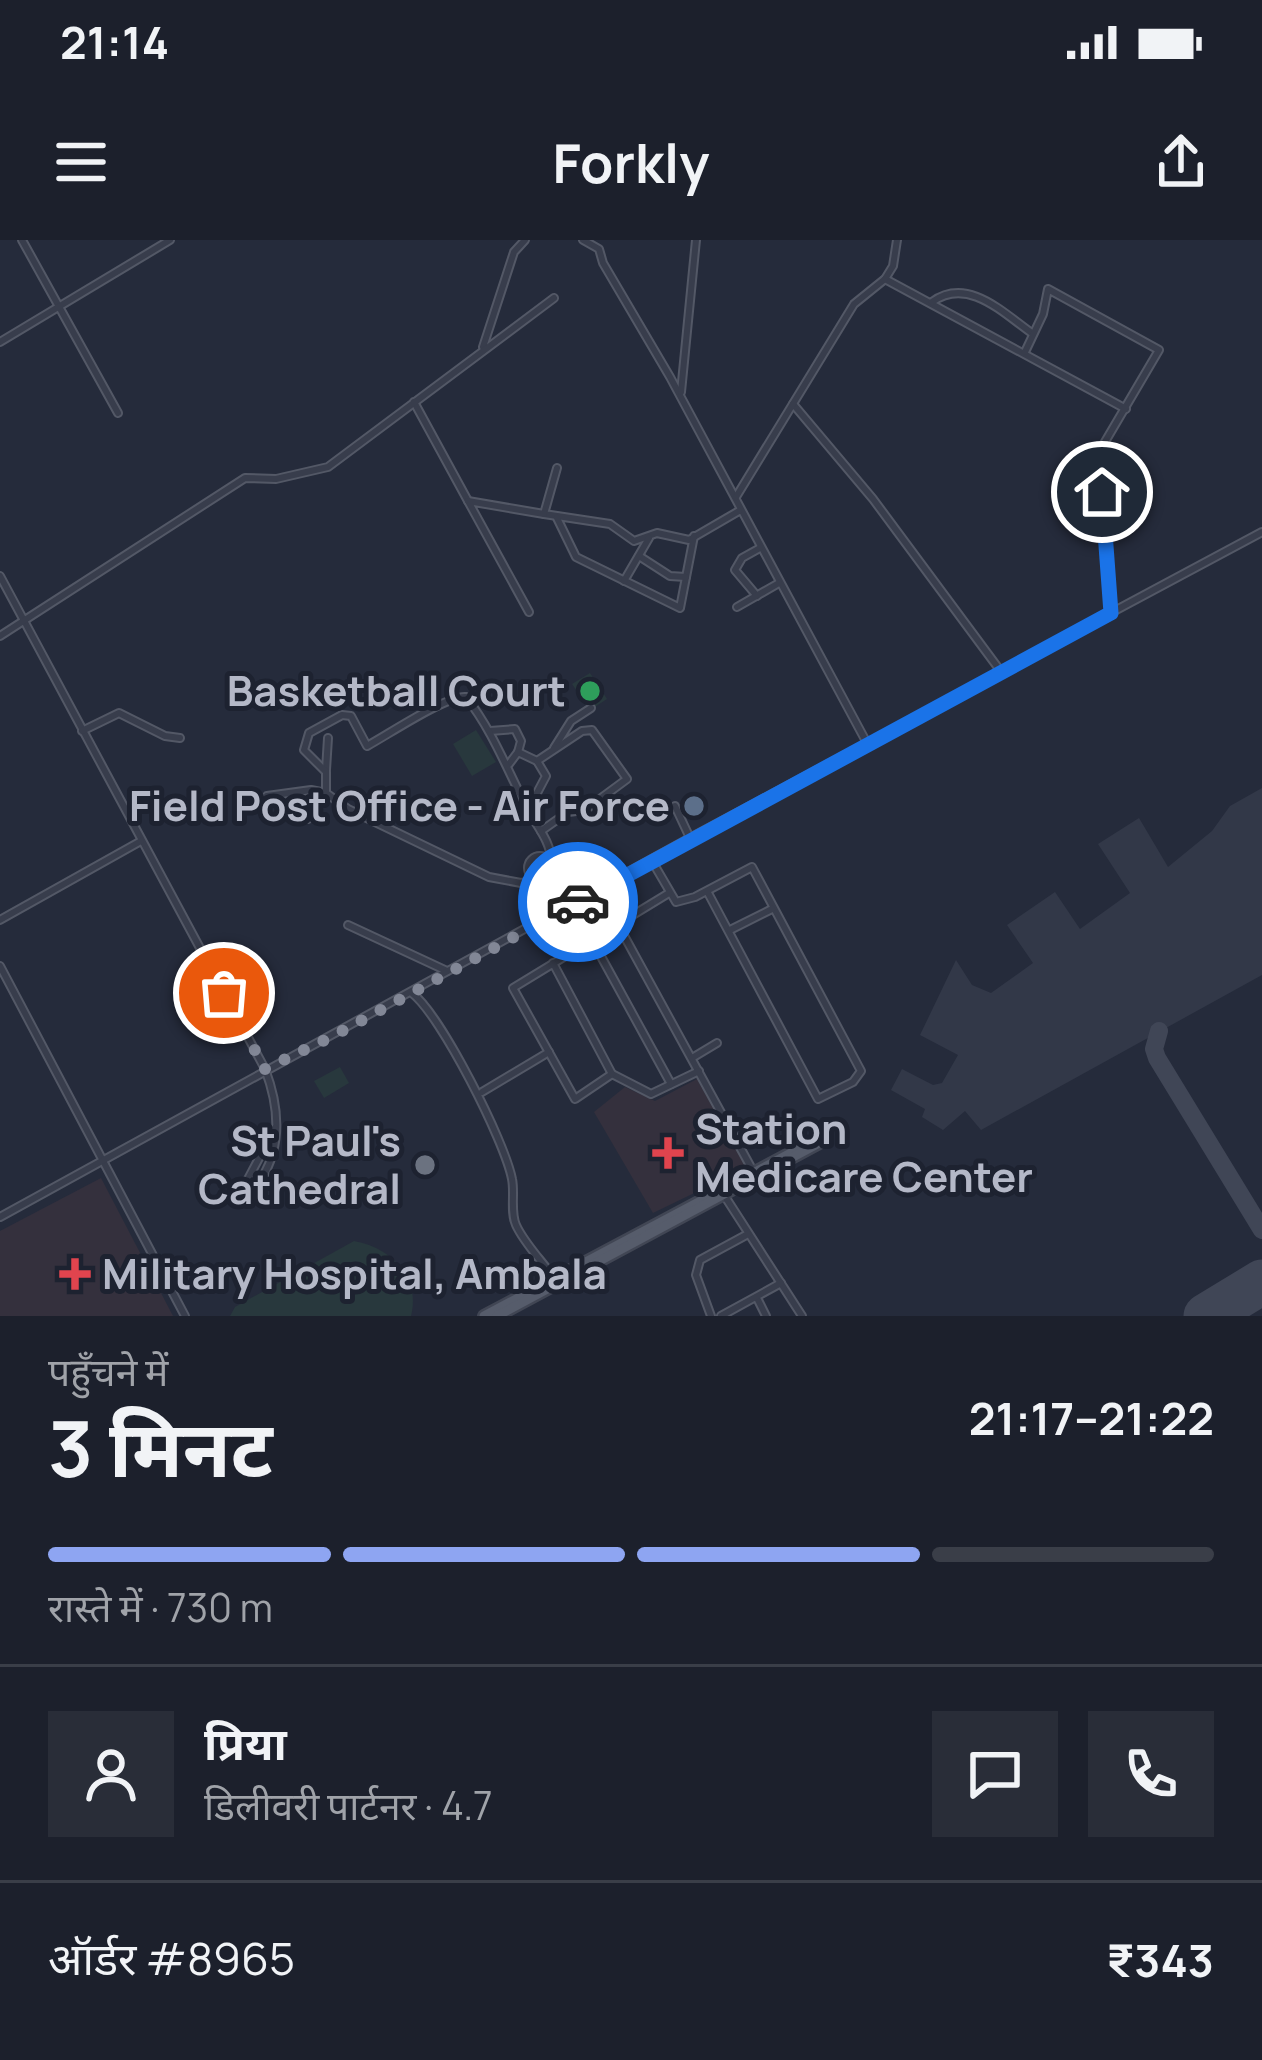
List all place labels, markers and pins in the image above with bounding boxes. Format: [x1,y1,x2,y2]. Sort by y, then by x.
pin [1051,441,1153,543]
place label: Basketball Court [227,661,566,719]
marker: Basketball Court [577,678,603,704]
place label: Field Post Office - Air Force [129,776,670,834]
marker: Field Post Office - Air Force [681,793,707,819]
pin [173,942,275,1044]
place label: Station Medicare Center [695,1099,1033,1205]
place label: St Paul's Cathedral [198,1111,401,1217]
marker: Station Medicare Center [652,1137,684,1169]
marker: St Paul's Cathedral [412,1152,438,1178]
place label: Military Hospital, Ambala [102,1244,607,1302]
marker: Military Hospital, Ambala [59,1258,91,1290]

